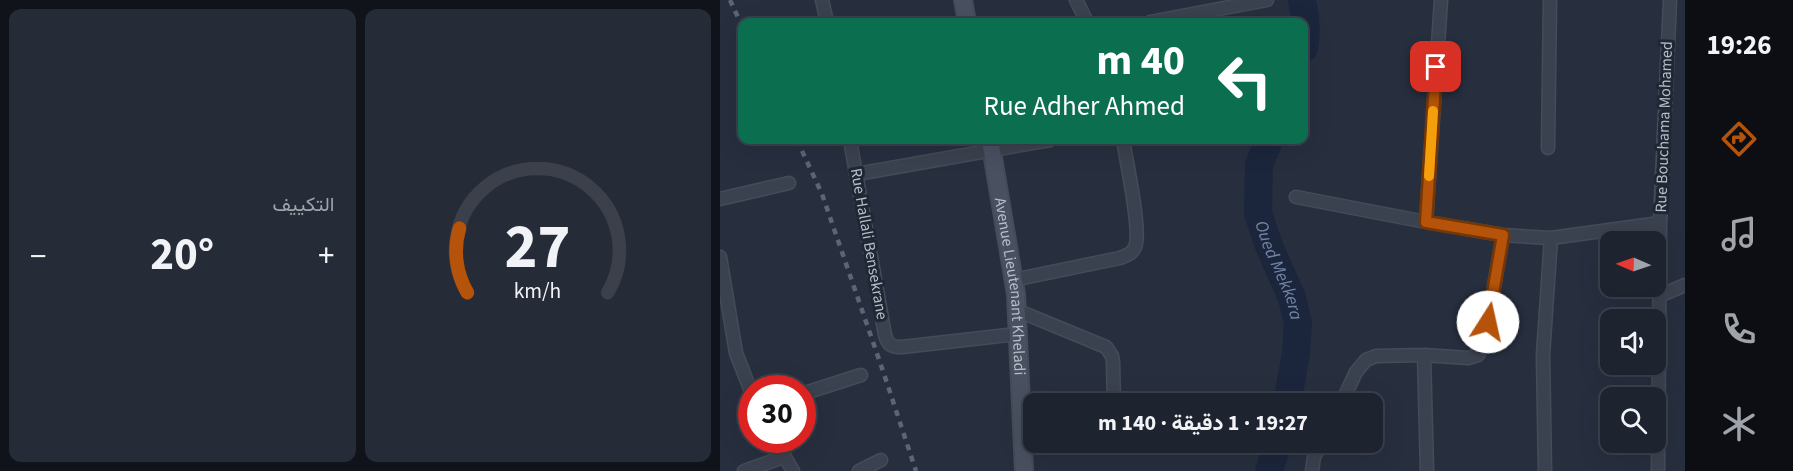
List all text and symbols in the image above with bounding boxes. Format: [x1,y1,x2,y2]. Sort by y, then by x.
text: 19:26 [1706,26,1772,65]
text: 40 m [1096,31,1185,91]
pin [1410,41,1461,92]
street label: Rue Bouchama Mohamed [1650,41,1678,213]
icon: left [1206,42,1284,120]
icon: arrive [1419,50,1452,83]
text: Rue Adher Ahmed [984,87,1185,126]
icon: directions [1718,118,1760,160]
street label: Rue Hallali Bensekrane [845,167,893,322]
text: التكييف [272,191,335,219]
street label: Avenue Lieutenant Kheladi [989,196,1031,376]
text: 27 [505,203,571,292]
icon: music [1718,213,1760,255]
water label: Oued Mekkera [1249,217,1309,323]
text: 20° [150,223,214,287]
north arrow [1600,231,1666,297]
map controls [1600,231,1666,453]
text: − [30,233,46,280]
text: + [318,233,334,280]
text: km/h [514,276,562,307]
position arrow [1456,290,1520,354]
icon: phone [1718,308,1760,350]
button: sound [1600,309,1666,375]
speed limit sign: 30 [738,375,816,453]
button: search [1600,387,1666,453]
icon: climate [1718,403,1760,445]
text: 19:27 · 1 دقيقة · 140 m [1098,407,1308,439]

